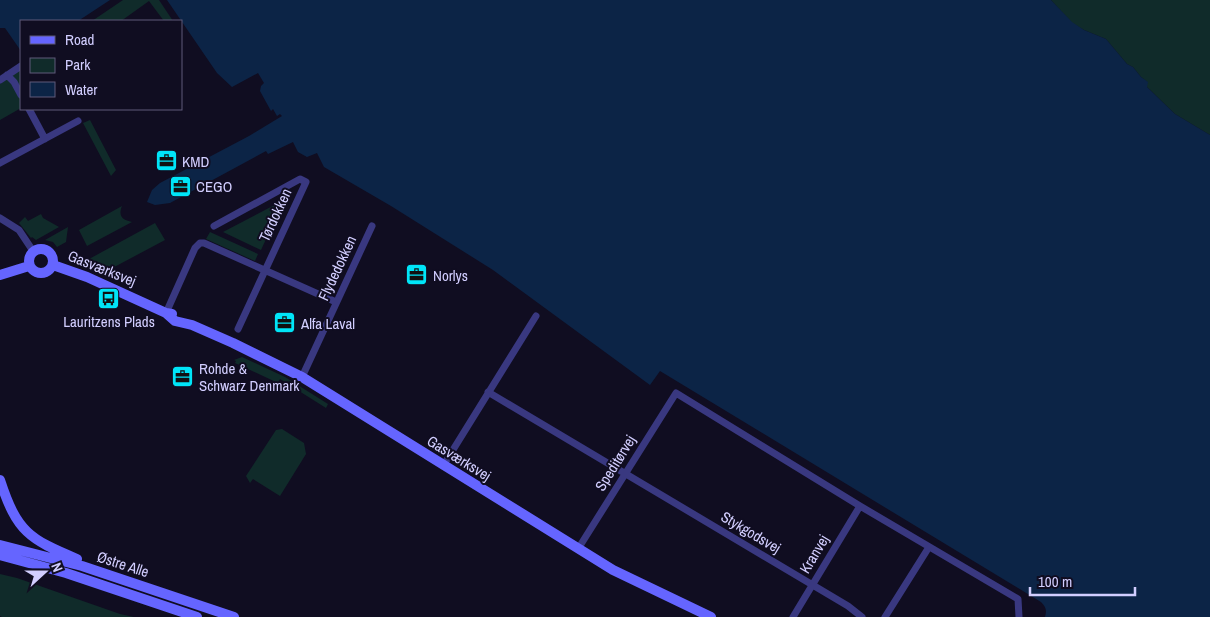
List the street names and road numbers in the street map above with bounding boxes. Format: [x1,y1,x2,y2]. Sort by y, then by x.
street label: Tørdokken [253,185,297,245]
street label: Flydedokken [313,232,361,304]
street label: Gasværksvej [65,245,139,291]
street label: Gasværksvej [423,430,495,486]
street label: Speditørvej [590,431,640,495]
street label: Stykgodsvej [717,506,785,558]
street label: Kranvej [794,531,834,577]
street label: Østre Alle [94,546,152,582]

